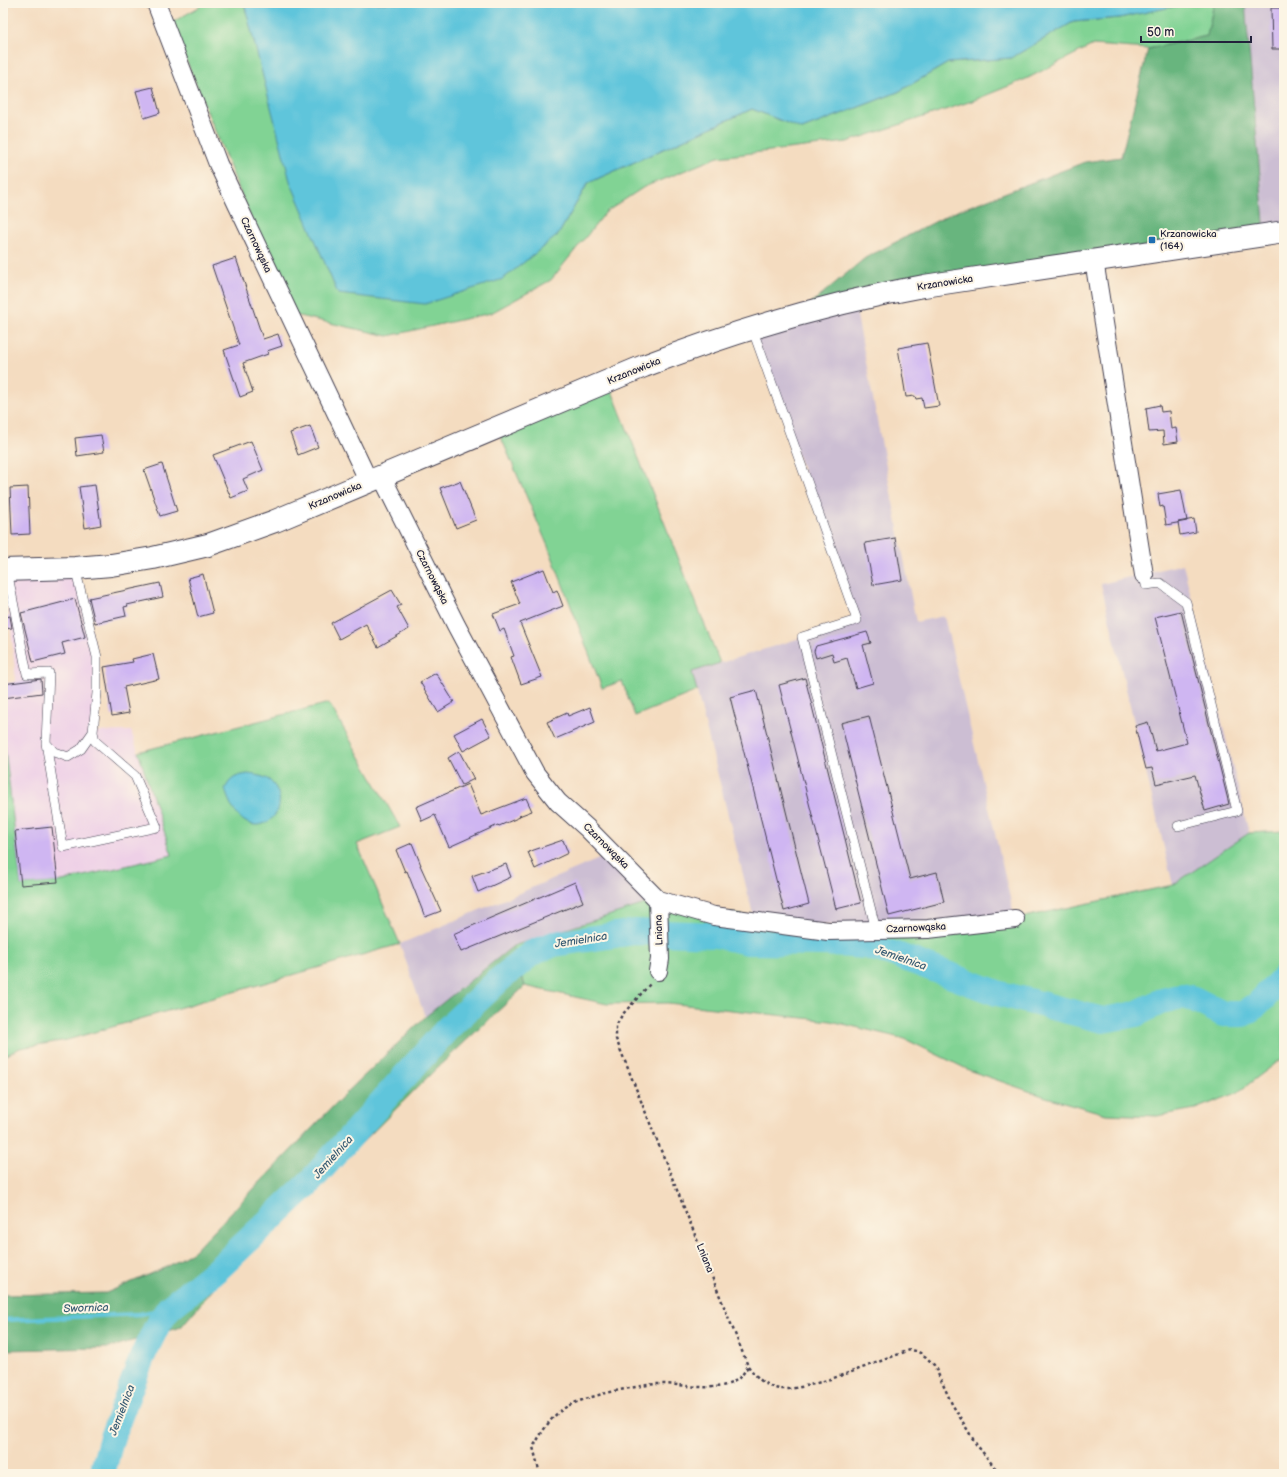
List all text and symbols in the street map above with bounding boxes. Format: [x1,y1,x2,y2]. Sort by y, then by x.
scale bar [1141,18,1251,44]
text: 50 m [1147,25,1174,40]
street label: Czarnowąska [238,215,274,275]
place label: Krzanowicka (164) [1160,228,1217,252]
marker: Krzanowicka (164) [1147,235,1157,245]
street label: Krzanowicka [916,273,974,293]
street label: Krzanowicka [606,355,663,387]
street label: Krzanowicka [307,479,364,513]
street label: Czarnowąska [413,548,451,607]
street label: Czarnowąska [581,821,632,872]
street label: Lniana [652,914,666,946]
street label: Czarnowąska [886,920,947,936]
water label: Jemielnica [553,929,608,951]
water label: Jemielnica [873,943,928,973]
water label: Jemielnica [310,1133,356,1182]
street label: Lniana [694,1242,716,1275]
water label: Swornica [63,1301,109,1315]
water label: Jemielnica [106,1383,138,1438]

